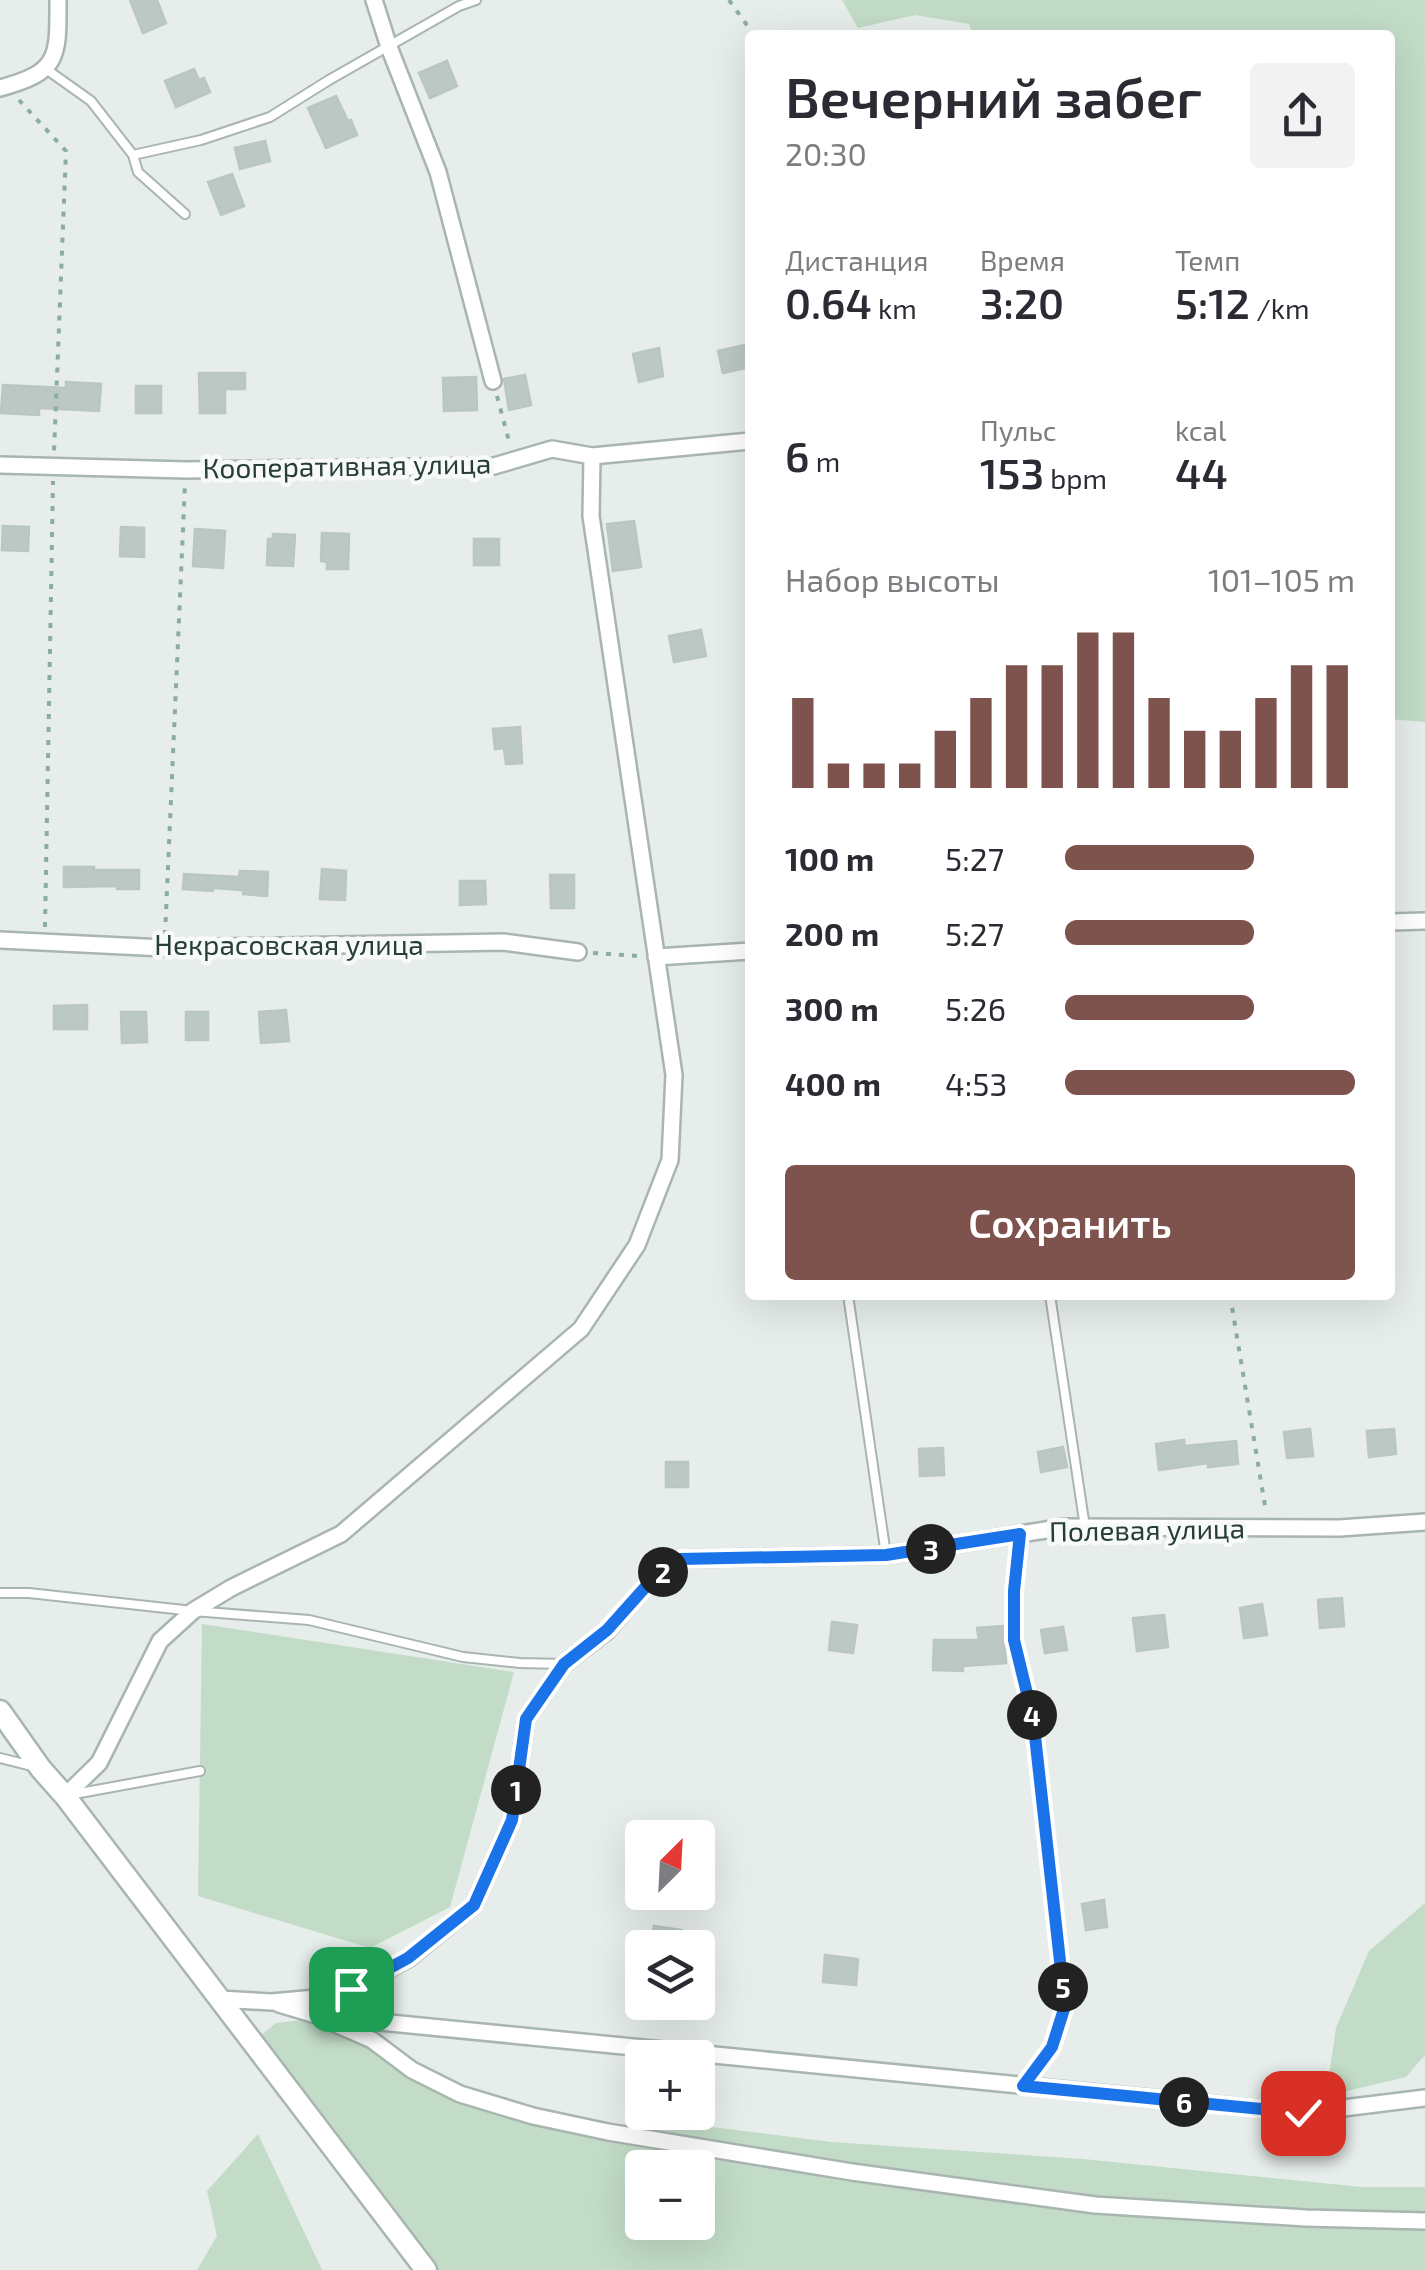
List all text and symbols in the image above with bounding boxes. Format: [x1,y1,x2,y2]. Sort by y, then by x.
text: Вечерний забег [785,63,1202,129]
button: share [1250,63,1355,168]
text: 20:30 [785,134,867,172]
text: Дистанция [785,243,928,277]
text: Время [980,243,1065,277]
text: Темп [1175,243,1240,277]
text: 0.64 [785,277,872,327]
text: 3:20 [980,277,1064,327]
text: 5:12 [1175,277,1250,327]
text: km [872,291,917,325]
text: /km [1250,291,1309,325]
text: Пульс [980,413,1057,447]
text: kcal [1175,413,1226,447]
text: 6 [785,430,809,480]
text: m [809,444,840,478]
street label: Кооперативная улица [202,445,492,485]
text: 153 [980,447,1044,497]
text: 44 [1175,447,1228,497]
text: bpm [1044,461,1107,495]
text: Набор высоты [785,560,1000,598]
text: 101–105 m [1208,560,1355,598]
text: 100 m [785,839,874,877]
text: 5:27 [945,839,1004,877]
text: 200 m [785,914,879,952]
text: 5:27 [945,914,1004,952]
street label: Некрасовская улица [154,927,424,961]
text: 300 m [785,989,879,1027]
text: 5:26 [945,989,1006,1027]
text: 400 m [785,1064,881,1102]
text: 4:53 [945,1064,1007,1102]
button: Сохранить [785,1165,1355,1280]
street label: Полевая улица [1049,1510,1245,1548]
pin: 3 [906,1524,956,1574]
text: 3 [923,1532,939,1566]
pin: 2 [638,1547,688,1597]
text: 2 [655,1555,671,1589]
pin: 4 [1007,1690,1057,1740]
text: 4 [1023,1698,1041,1732]
pin: 1 [491,1765,541,1815]
text: 1 [510,1773,522,1807]
north arrow [625,1820,715,1910]
map controls [625,1820,715,2240]
button: layers [625,1930,715,2020]
pin [309,1947,394,2032]
icon: arrive [324,1962,379,2017]
pin: 5 [1038,1962,1088,2012]
text: 5 [1055,1970,1071,2004]
button: + [625,2040,715,2130]
pin [1261,2071,1346,2156]
pin: 6 [1159,2077,1209,2127]
text: 6 [1176,2085,1192,2119]
icon: check [1276,2086,1331,2141]
button: − [625,2150,715,2240]

